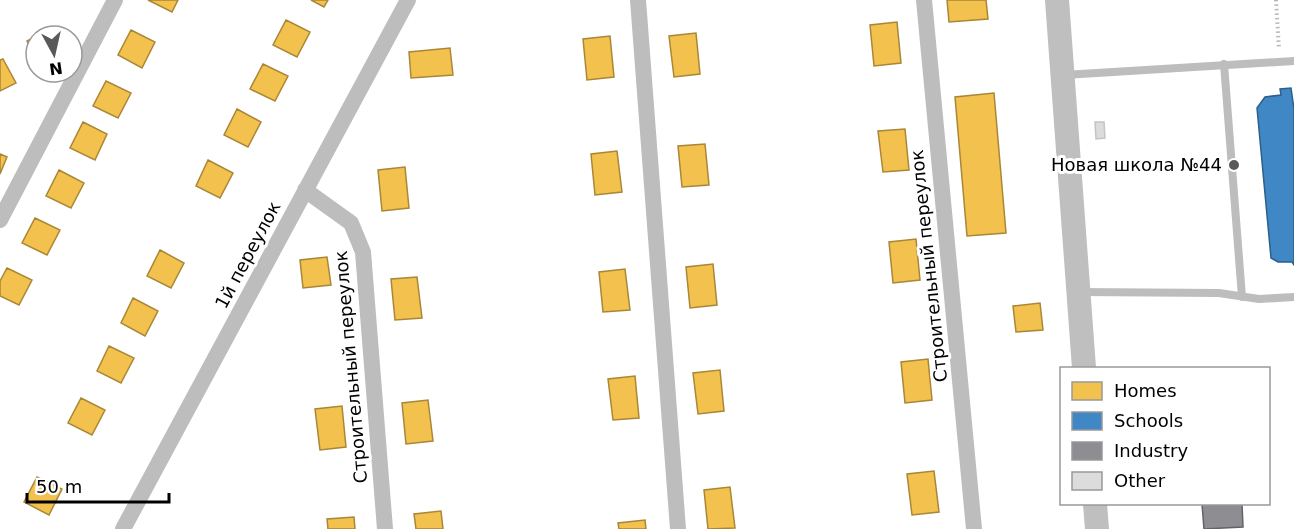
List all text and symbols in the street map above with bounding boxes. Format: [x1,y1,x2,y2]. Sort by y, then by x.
north arrow [24,24,84,84]
text: N [48,58,64,79]
street label: Строительный переулок [906,149,951,383]
place label: Новая школа №44 [1051,154,1222,175]
marker: Новая школа №44 [1227,158,1241,172]
street label: 1й переулок [211,198,285,312]
street label: Строительный переулок [330,250,371,484]
legend [1060,367,1270,505]
text: Homes [1114,380,1177,401]
text: Schools [1114,410,1183,431]
text: Industry [1114,440,1188,461]
scale bar [27,466,170,504]
text: Other [1114,470,1166,491]
text: 50 m [36,476,82,497]

